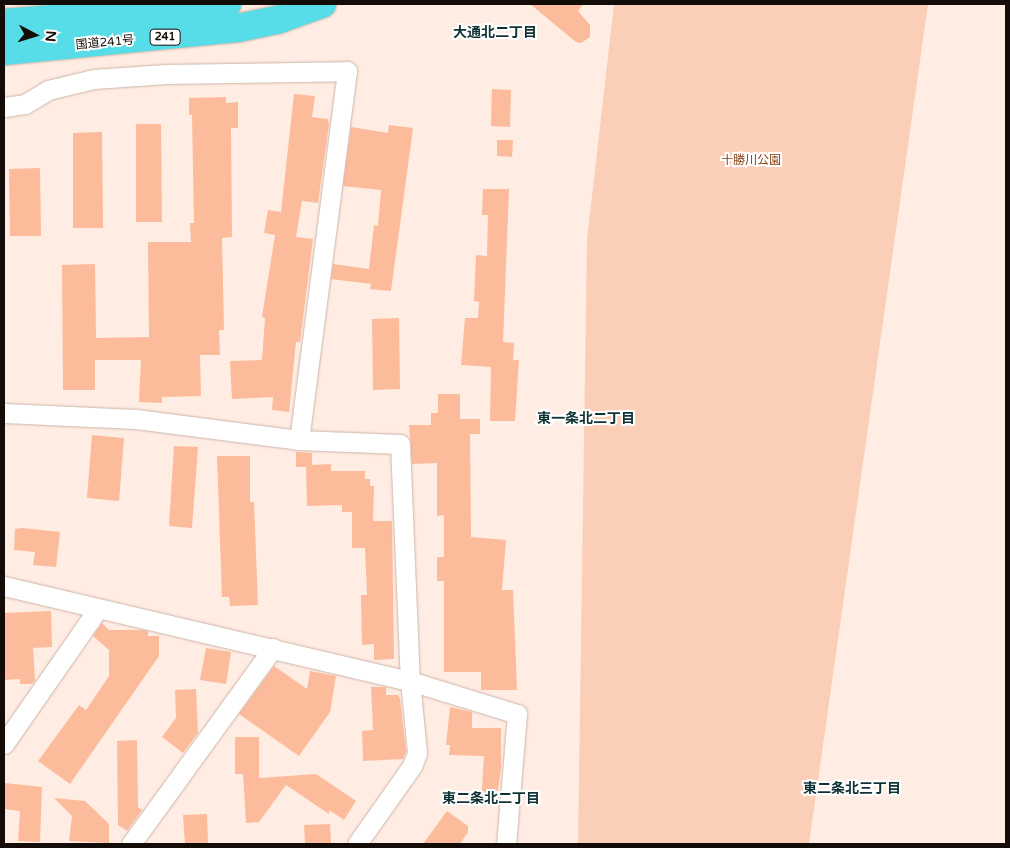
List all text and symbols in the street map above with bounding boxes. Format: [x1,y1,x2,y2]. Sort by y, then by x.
north arrow [10,10,60,60]
district label: 大通北二丁目 [453,25,537,41]
road number: 241 [149,28,181,46]
text: N [41,30,59,43]
street label: 国道241号 [75,33,135,53]
park label: 十勝川公園 [721,154,781,168]
district label: 東一条北二丁目 [537,411,635,427]
district label: 東二条北三丁目 [803,781,901,797]
district label: 東二条北二丁目 [442,791,540,807]

